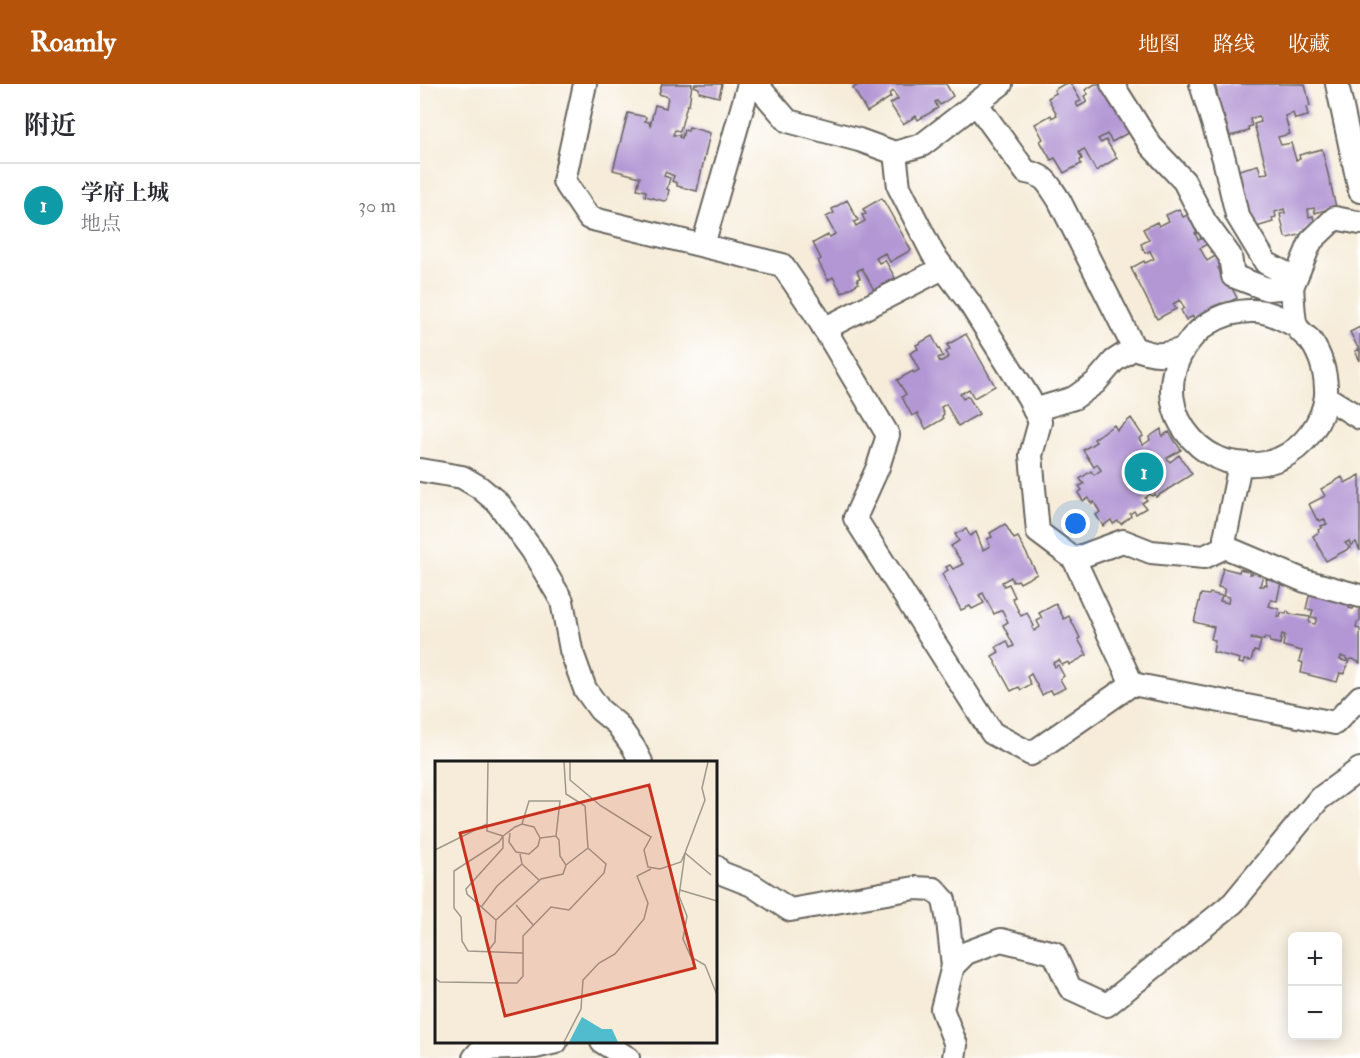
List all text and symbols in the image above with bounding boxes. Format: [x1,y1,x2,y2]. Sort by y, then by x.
text: Roamly [30,25,116,60]
text: 地图 [1138,31,1180,58]
text: 路线 [1213,31,1255,58]
text: 收藏 [1288,31,1330,58]
text: 附近 [24,110,76,142]
text: 学府上城 [81,179,169,207]
text: 1 [40,193,47,218]
text: 30 m [358,193,396,218]
text: 地点 [81,211,121,236]
pin: 1 [1124,450,1164,494]
your location [1061,509,1090,538]
inset map [435,761,717,1043]
map controls [1288,932,1342,1040]
button: + [1288,932,1342,986]
button: − [1288,986,1342,1040]

